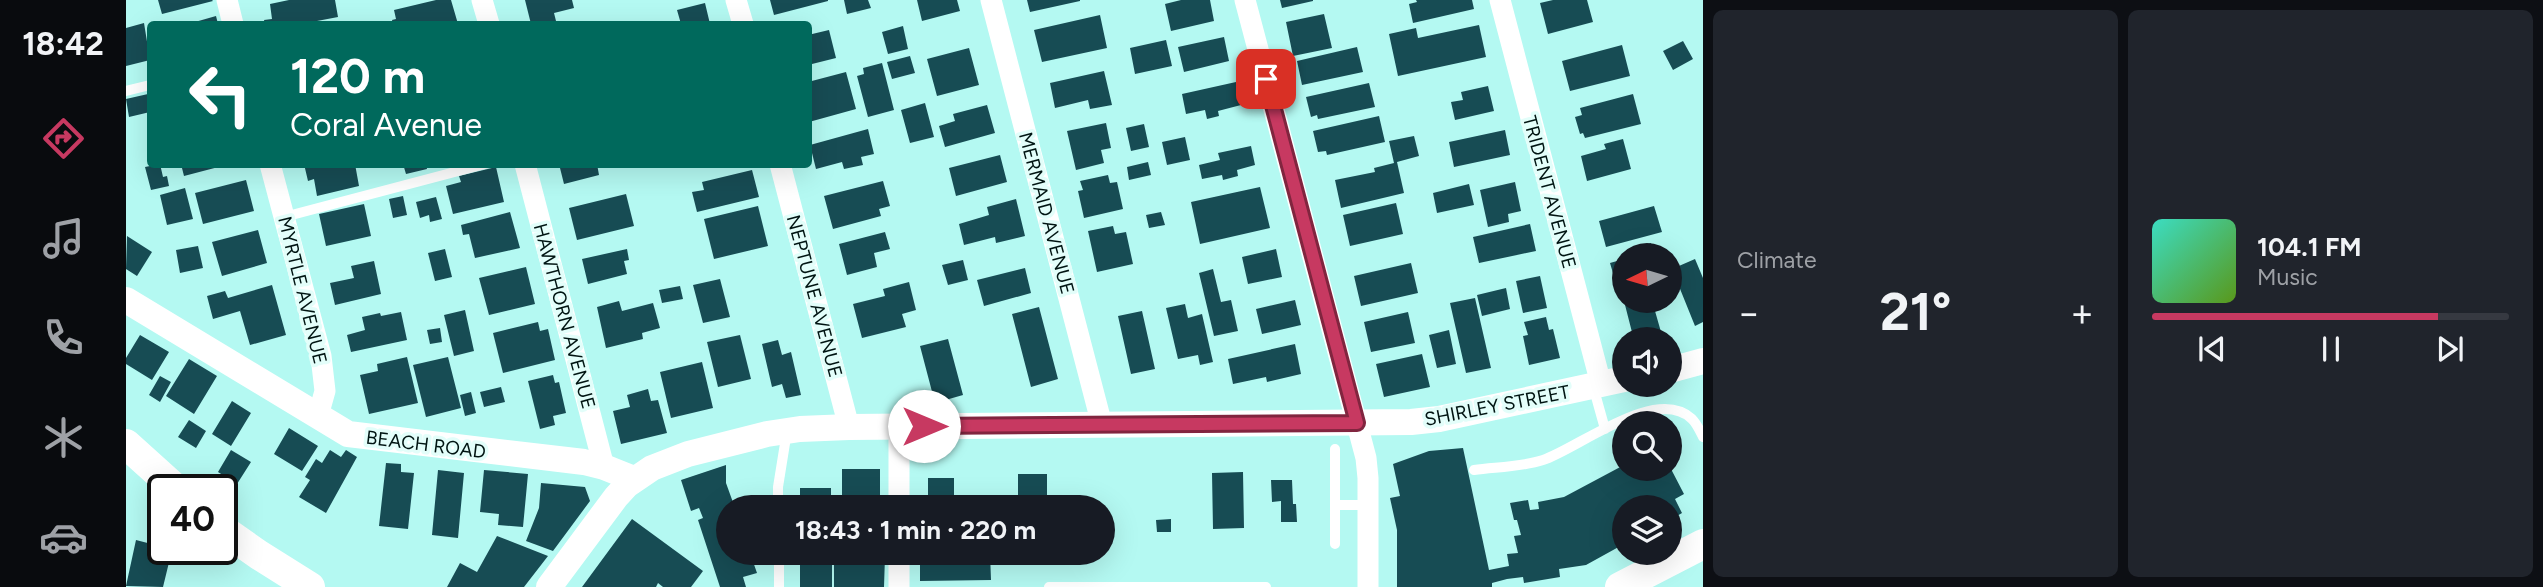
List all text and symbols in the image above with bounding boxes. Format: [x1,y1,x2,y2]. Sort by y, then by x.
text: 18:42 [22,25,104,63]
text: 120 m [290,46,425,105]
icon: left [175,49,266,140]
pin [1236,49,1296,109]
icon: arrive [1247,60,1285,98]
text: Coral Avenue [290,106,482,144]
street label: TRIDENT AVENUE [1518,113,1581,271]
icon: directions [39,114,88,163]
street label: MERMAID AVENUE [1014,130,1079,297]
street label: NEPTUNE AVENUE [782,212,847,380]
icon: music [39,214,88,263]
street label: MYRTLE AVENUE [273,214,332,366]
street label: HAWTHORN AVENUE [529,221,600,412]
text: 104.1 FM [2257,231,2362,263]
north arrow [1612,243,1682,313]
map controls [1612,243,1682,565]
text: Climate [1737,246,1816,274]
text: Music [2257,263,2318,291]
text: 21° [1880,281,1951,343]
text: − [1737,290,1761,336]
text: + [2070,290,2094,336]
icon: phone [39,313,88,362]
button: sound [1612,327,1682,397]
icon: previous [2193,330,2231,368]
icon: pause [2312,330,2350,368]
icon: next [2431,330,2469,368]
street label: SHIRLEY STREET [1423,380,1572,431]
position arrow [887,389,961,463]
button: search [1612,411,1682,481]
icon: climate [39,413,88,462]
street label: BEACH ROAD [365,426,487,463]
speed limit sign: 40 [147,474,238,565]
button: layers [1612,495,1682,565]
icon: car [39,513,88,562]
text: 18:43 · 1 min · 220 m [795,514,1036,546]

